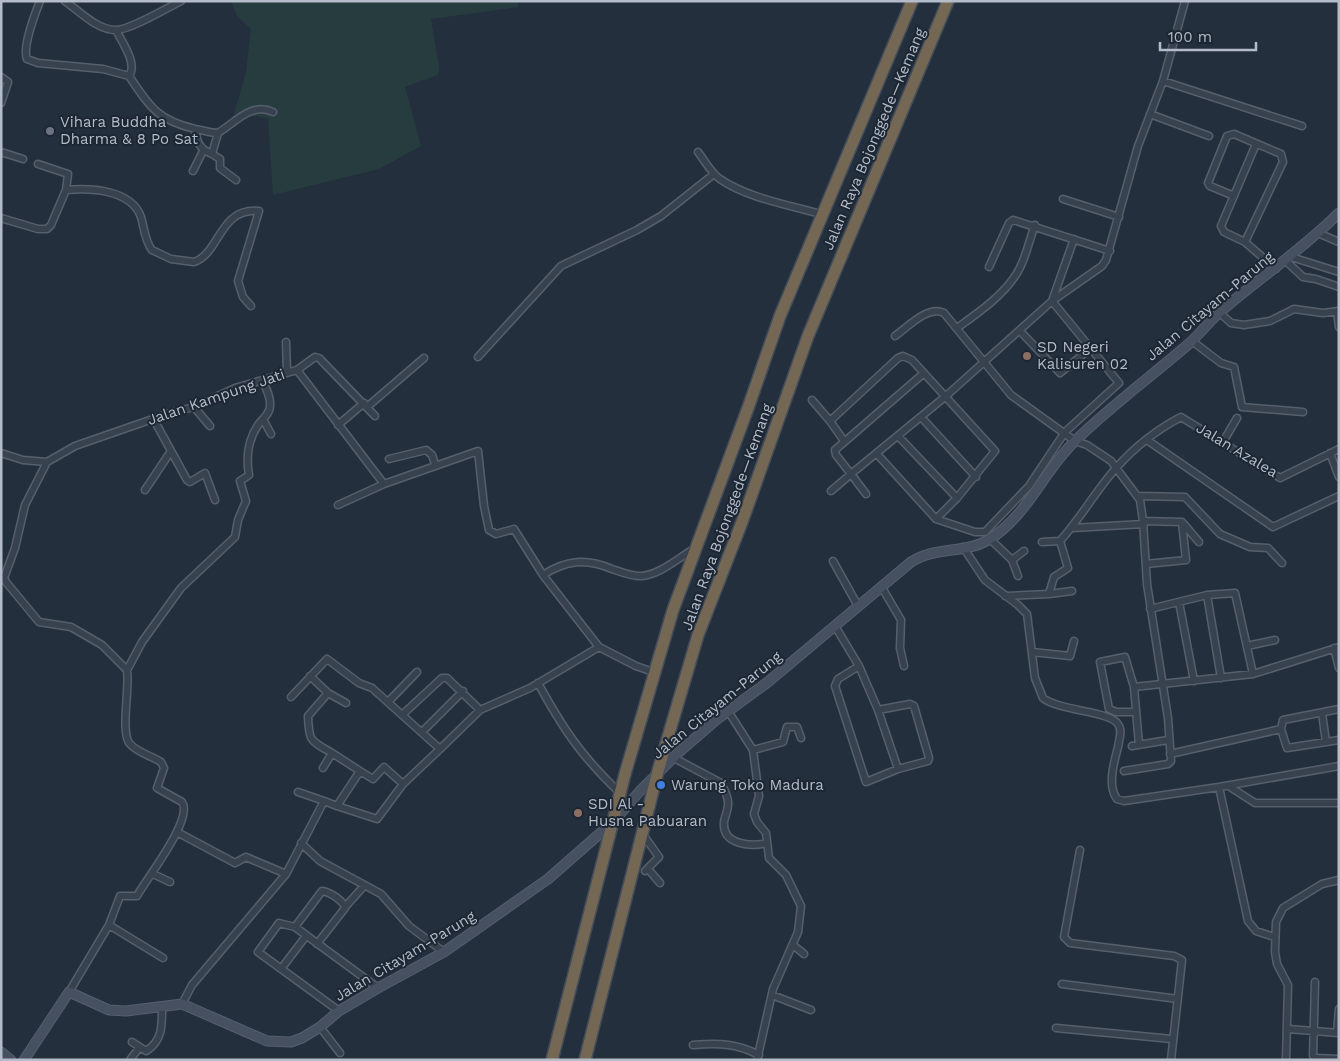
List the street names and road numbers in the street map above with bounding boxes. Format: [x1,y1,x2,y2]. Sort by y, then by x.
street label: Jalan Raya Bojonggede—Kemang [819,25,929,253]
street label: Jalan Citayam-Parung [1143,247,1277,365]
street label: Jalan Kampung Jati [145,365,287,429]
street label: Jalan Raya Bojonggede—Kemang [678,401,776,633]
street label: Jalan Azalea [1193,419,1281,482]
street label: Jalan Citayam-Parung [649,647,785,763]
street label: Jalan Citayam-Parung [331,907,479,1005]

